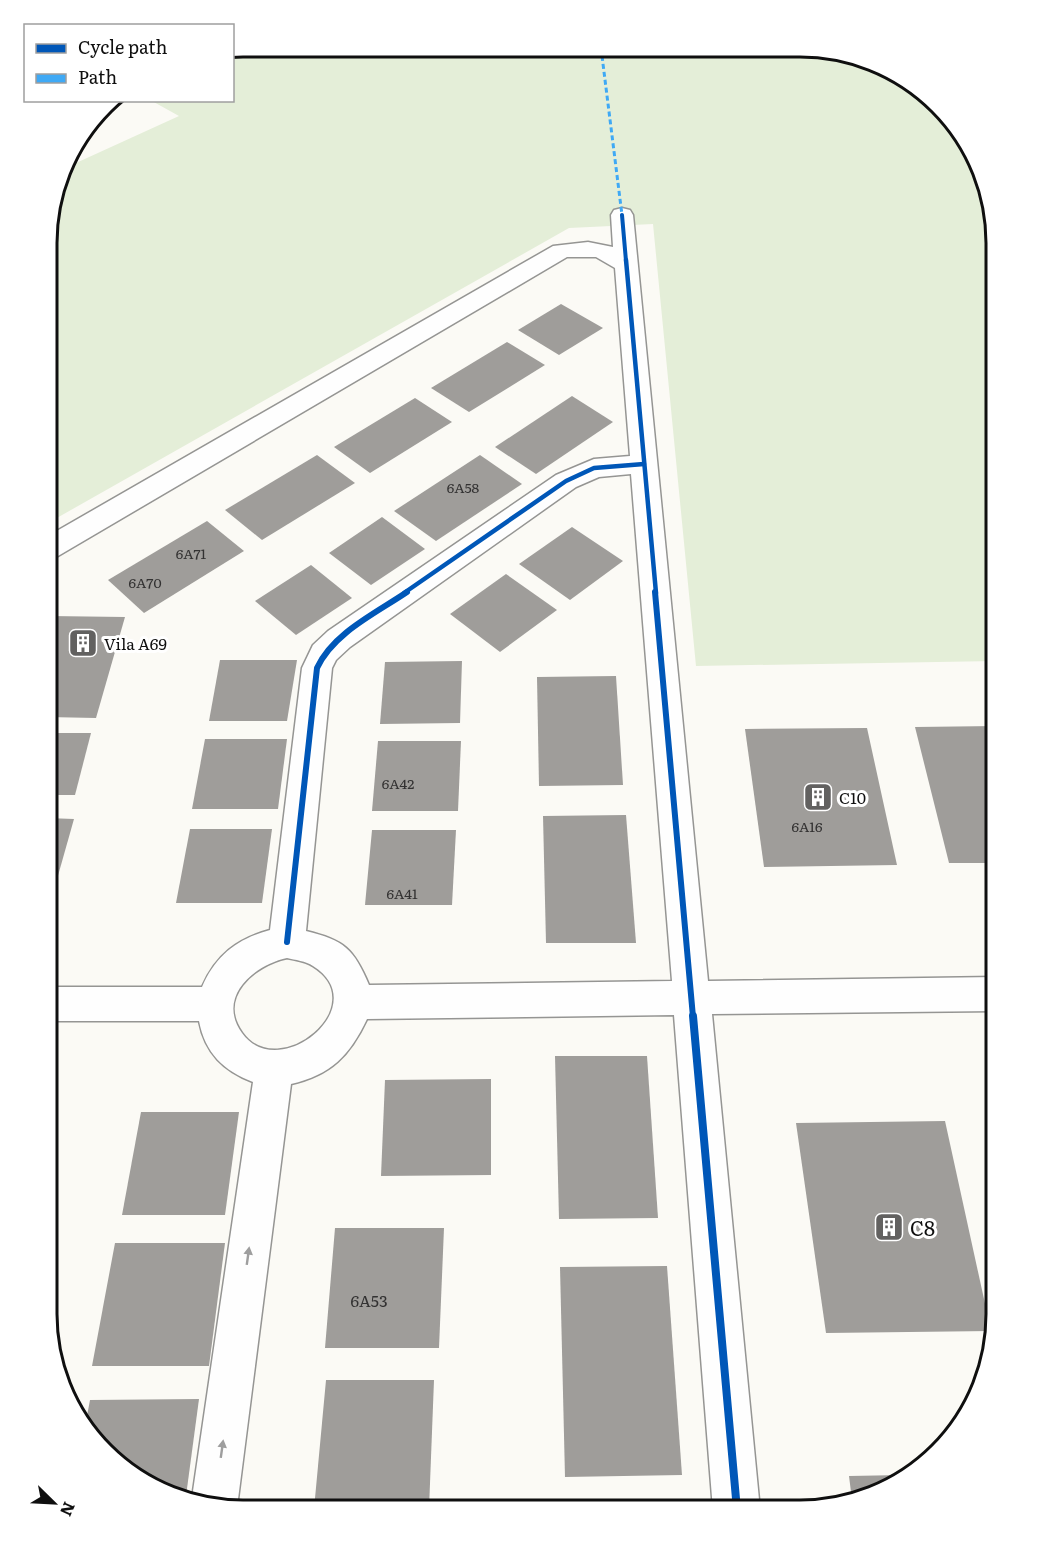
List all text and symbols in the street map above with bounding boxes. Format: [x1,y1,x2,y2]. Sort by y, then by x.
legend [24,24,234,102]
text: Cycle path [78,33,167,60]
text: Path [78,63,117,90]
house number: 6A58 [447,477,480,497]
house number: 6A71 [176,543,207,563]
house number: 6A70 [129,572,162,592]
building icon: Vila A69 [67,627,99,659]
place label: Vila A69 [104,631,167,655]
house number: 6A42 [382,773,414,793]
building icon: C10 [802,781,834,813]
place label: C10 [839,785,866,809]
house number: 6A16 [791,816,823,836]
house number: 6A41 [386,883,418,903]
building icon: C8 [873,1211,905,1243]
place label: C8 [910,1212,935,1242]
one-way arrow [243,1247,252,1266]
house number: 6A53 [350,1288,388,1312]
one-way arrow [217,1440,226,1459]
north arrow [24,1473,84,1533]
text: N [55,1498,82,1521]

